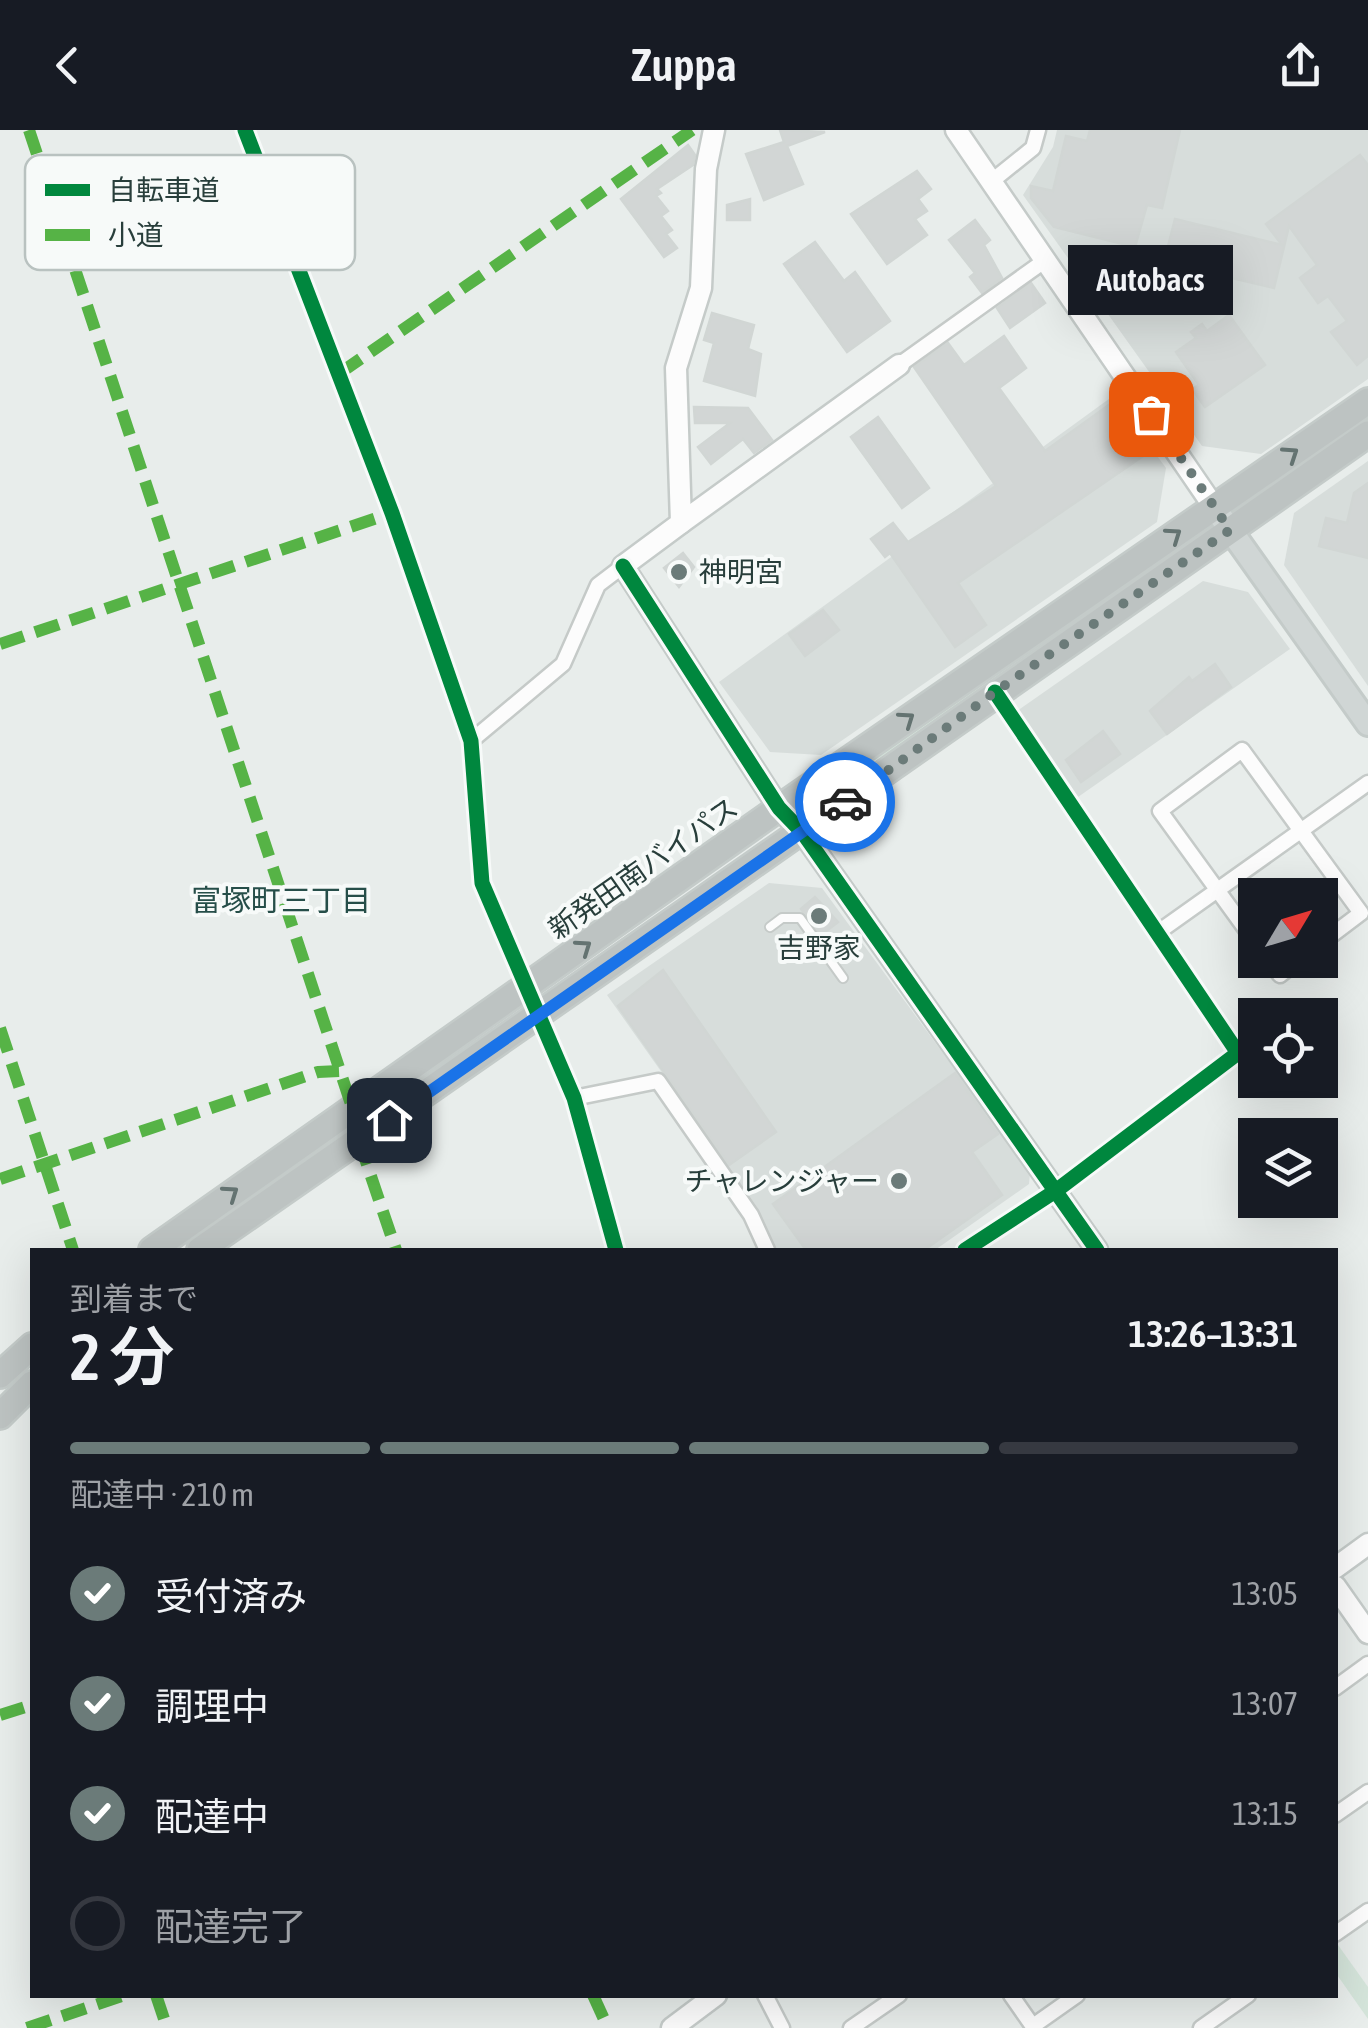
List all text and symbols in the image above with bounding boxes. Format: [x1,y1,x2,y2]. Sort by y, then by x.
icon: back [40,38,95,93]
icon: share [1273,38,1328,93]
text: Zuppa [631,39,737,91]
legend [25,155,355,270]
text: 自転車道 [108,174,220,206]
text: 小道 [108,219,164,251]
callout: Autobacs [1068,244,1234,314]
text: Autobacs [1096,261,1205,298]
pin [1109,372,1194,457]
icon: bag [1124,387,1179,442]
one-way arrow [1279,448,1298,466]
one-way arrow [1163,529,1182,547]
place label: 神明宮 [699,556,783,588]
marker: 神明宮 [668,561,690,583]
one-way arrow [896,713,914,732]
courier [795,752,895,852]
icon: car [818,775,873,830]
street label: 新発田南バイパス [542,791,744,945]
north arrow [1238,878,1338,978]
map controls [1238,878,1338,1218]
district label: 富塚町三丁目 [191,883,371,917]
marker: 吉野家 [808,905,830,927]
place label: 吉野家 [777,932,861,964]
one-way arrow [572,940,591,959]
button: locate [1238,998,1338,1098]
pin [347,1078,432,1163]
icon: home [362,1093,417,1148]
button: layers [1238,1118,1338,1218]
place label: チャレンジャー [685,1165,879,1197]
marker: チャレンジャー [888,1170,910,1192]
one-way arrow [220,1187,239,1205]
text: 到着まで [70,1280,198,1317]
text: 13:26–13:31 [1128,1312,1298,1355]
text: 2 分 [70,1319,174,1394]
text: 配達中 · 210 m [70,1476,254,1513]
icon: check [70,1566,125,1621]
text: 受付済み [155,1575,307,1618]
text: 13:05 [1232,1575,1298,1612]
icon: check [70,1676,125,1731]
text: 調理中 [155,1685,269,1728]
text: 13:07 [1232,1685,1298,1722]
icon: check [70,1786,125,1841]
text: 配達中 [155,1795,269,1838]
text: 13:15 [1232,1795,1298,1832]
text: 配達完了 [155,1905,307,1948]

